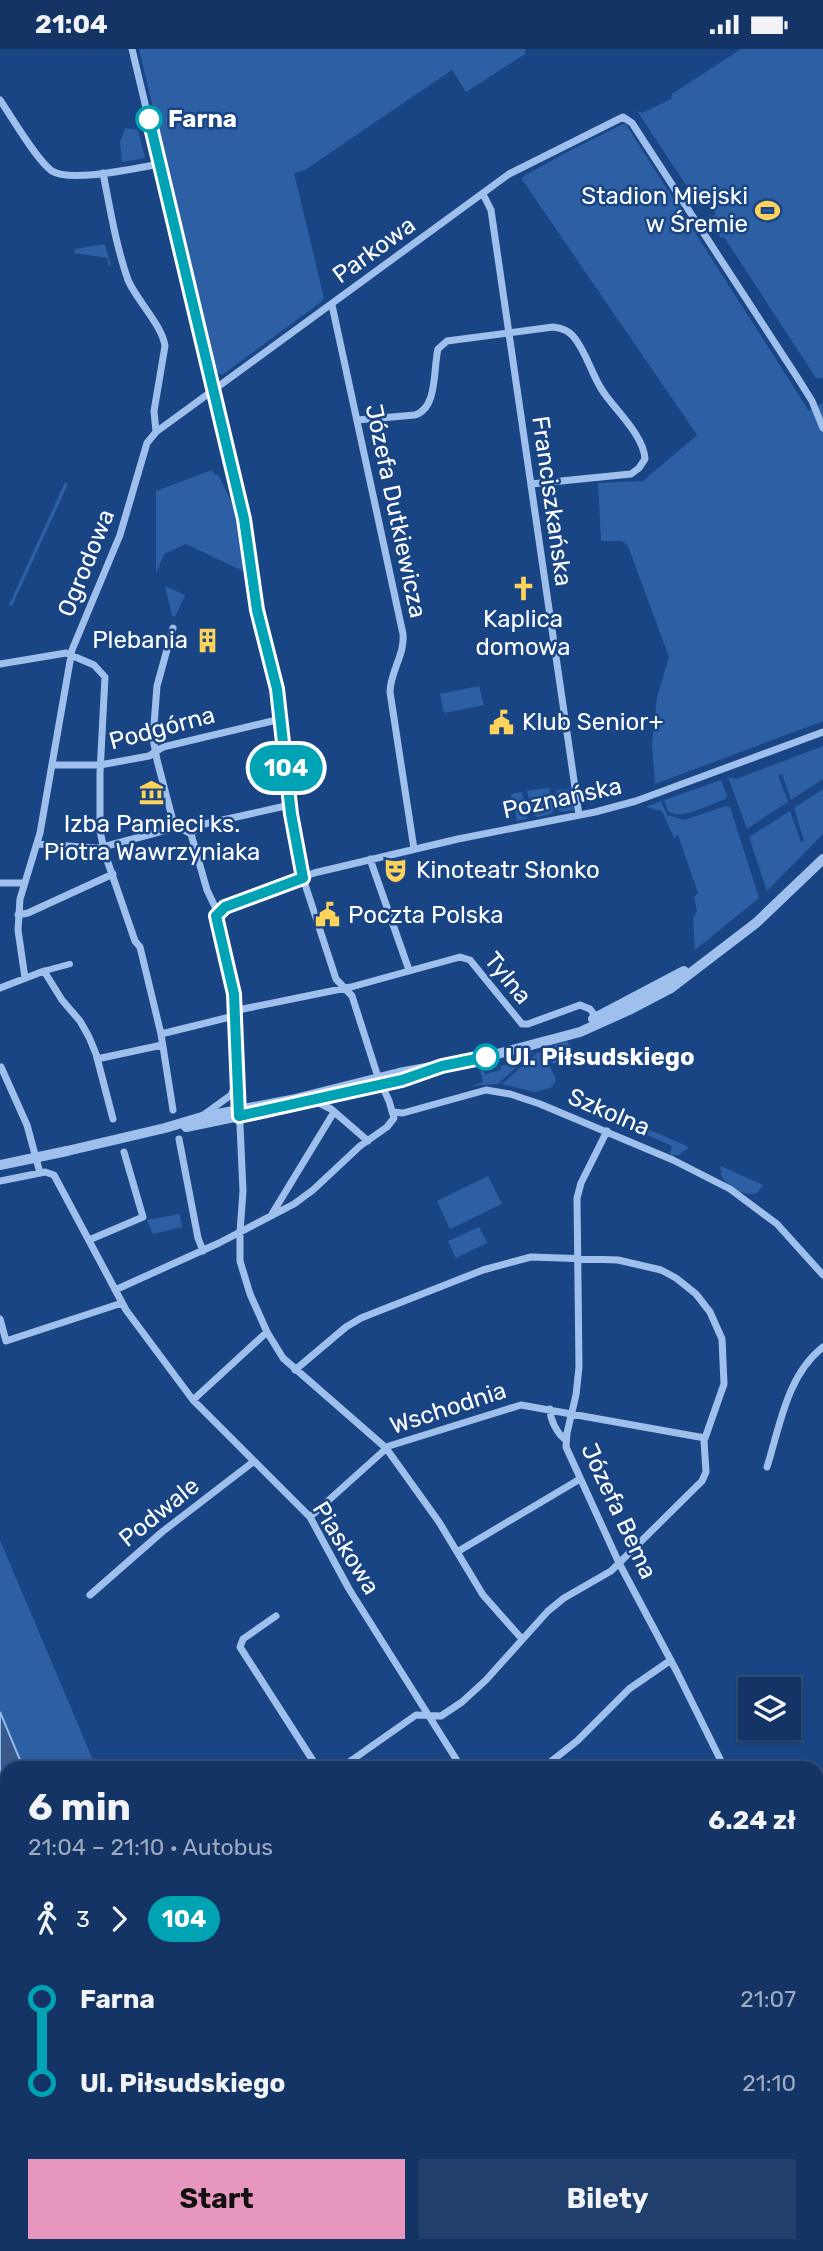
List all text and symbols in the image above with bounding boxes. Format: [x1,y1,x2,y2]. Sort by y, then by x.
text: 21:04 [35,9,108,40]
place label: Farna [168,105,237,133]
marker: Farna [136,106,162,132]
place label: Stadion Miejski w Śremie [581,182,748,238]
sports icon: Stadion Miejski w Śremie [754,196,782,224]
street label: Parkowa [327,211,421,289]
street label: Józefa Dutkiewicza [360,402,432,620]
street label: Franciszkańska [526,414,578,588]
street label: Ogrodowa [52,505,120,621]
church icon: Kaplica domowa [509,574,537,602]
place label: Kaplica domowa [476,605,570,661]
place label: Plebania [92,626,188,654]
building icon: Plebania [194,626,222,654]
street label: Podgórna [106,700,218,756]
public building icon: Klub Senior+ [488,708,516,736]
place label: Klub Senior+ [522,708,663,736]
line badge: 104 [246,745,326,791]
text: 104 [264,754,308,782]
street label: Poznańska [500,772,624,824]
museum icon: Izba Pamieci ks. Piotra Wawrzyniaka [138,779,166,807]
place label: Izba Pamieci ks. Piotra Wawrzyniaka [44,810,260,866]
theatre icon: Kinoteatr Słonko [382,856,410,884]
place label: Kinoteatr Słonko [416,856,600,884]
public building icon: Poczta Polska [314,901,342,929]
place label: Poczta Polska [348,901,503,929]
street label: Tylna [479,946,537,1010]
place label: Ul. Piłsudskiego [505,1043,695,1071]
marker: Ul. Piłsudskiego [473,1044,499,1070]
street label: Szkolna [564,1082,654,1142]
street label: Wschodnia [386,1376,510,1440]
street label: Józefa Bema [575,1439,663,1583]
street label: Podwale [113,1471,205,1553]
street label: Piaskowa [307,1496,385,1600]
map controls [738,1677,801,1740]
button: layers [738,1677,801,1740]
text: 6 min [28,1784,131,1830]
text: 6.24 zł [708,1805,796,1836]
text: 21:04 – 21:10 · Autobus [28,1833,273,1861]
icon: walk [28,1900,66,1938]
icon: forward [100,1900,138,1938]
text: 3 [76,1905,90,1933]
text: 104 [162,1905,206,1933]
text: Farna [80,1984,155,2015]
text: 21:07 [740,1985,796,2013]
text: Ul. Piłsudskiego [80,2068,285,2099]
text: 21:10 [742,2069,796,2097]
button: Start [28,2159,405,2239]
button: Bilety [419,2159,796,2239]

